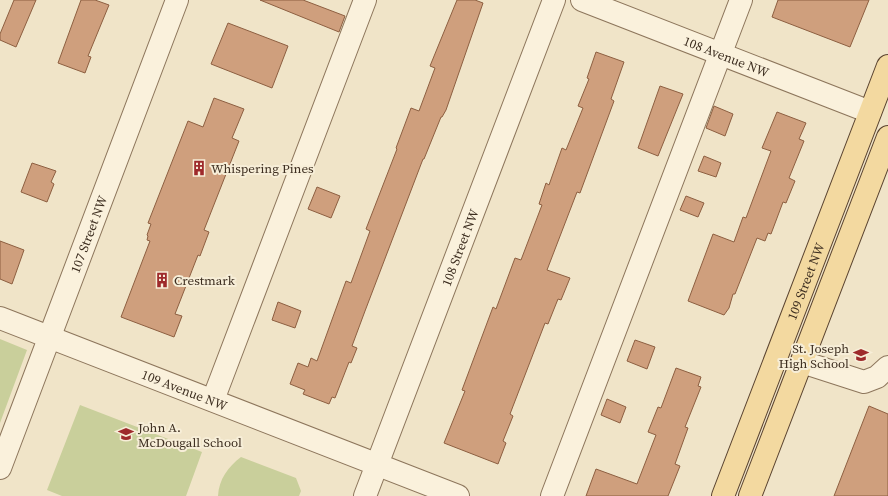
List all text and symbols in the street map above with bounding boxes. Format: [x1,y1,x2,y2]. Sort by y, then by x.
street label: 108 Avenue NW [681,32,772,81]
building icon: Whispering Pines [190,159,208,177]
place label: Whispering Pines [211,160,314,177]
street label: 107 Street NW [67,193,111,275]
street label: 108 Street NW [438,206,483,289]
street label: 109 Street NW [783,240,829,322]
building icon: Crestmark [153,271,171,289]
place label: Crestmark [174,272,236,289]
place label: St. Joseph High School [779,340,849,372]
school or university icon: St. Joseph High School [852,346,870,364]
street label: 109 Avenue NW [139,366,230,415]
place label: John A. McDougall School [137,419,242,451]
school or university icon: John A. McDougall School [117,425,135,443]

